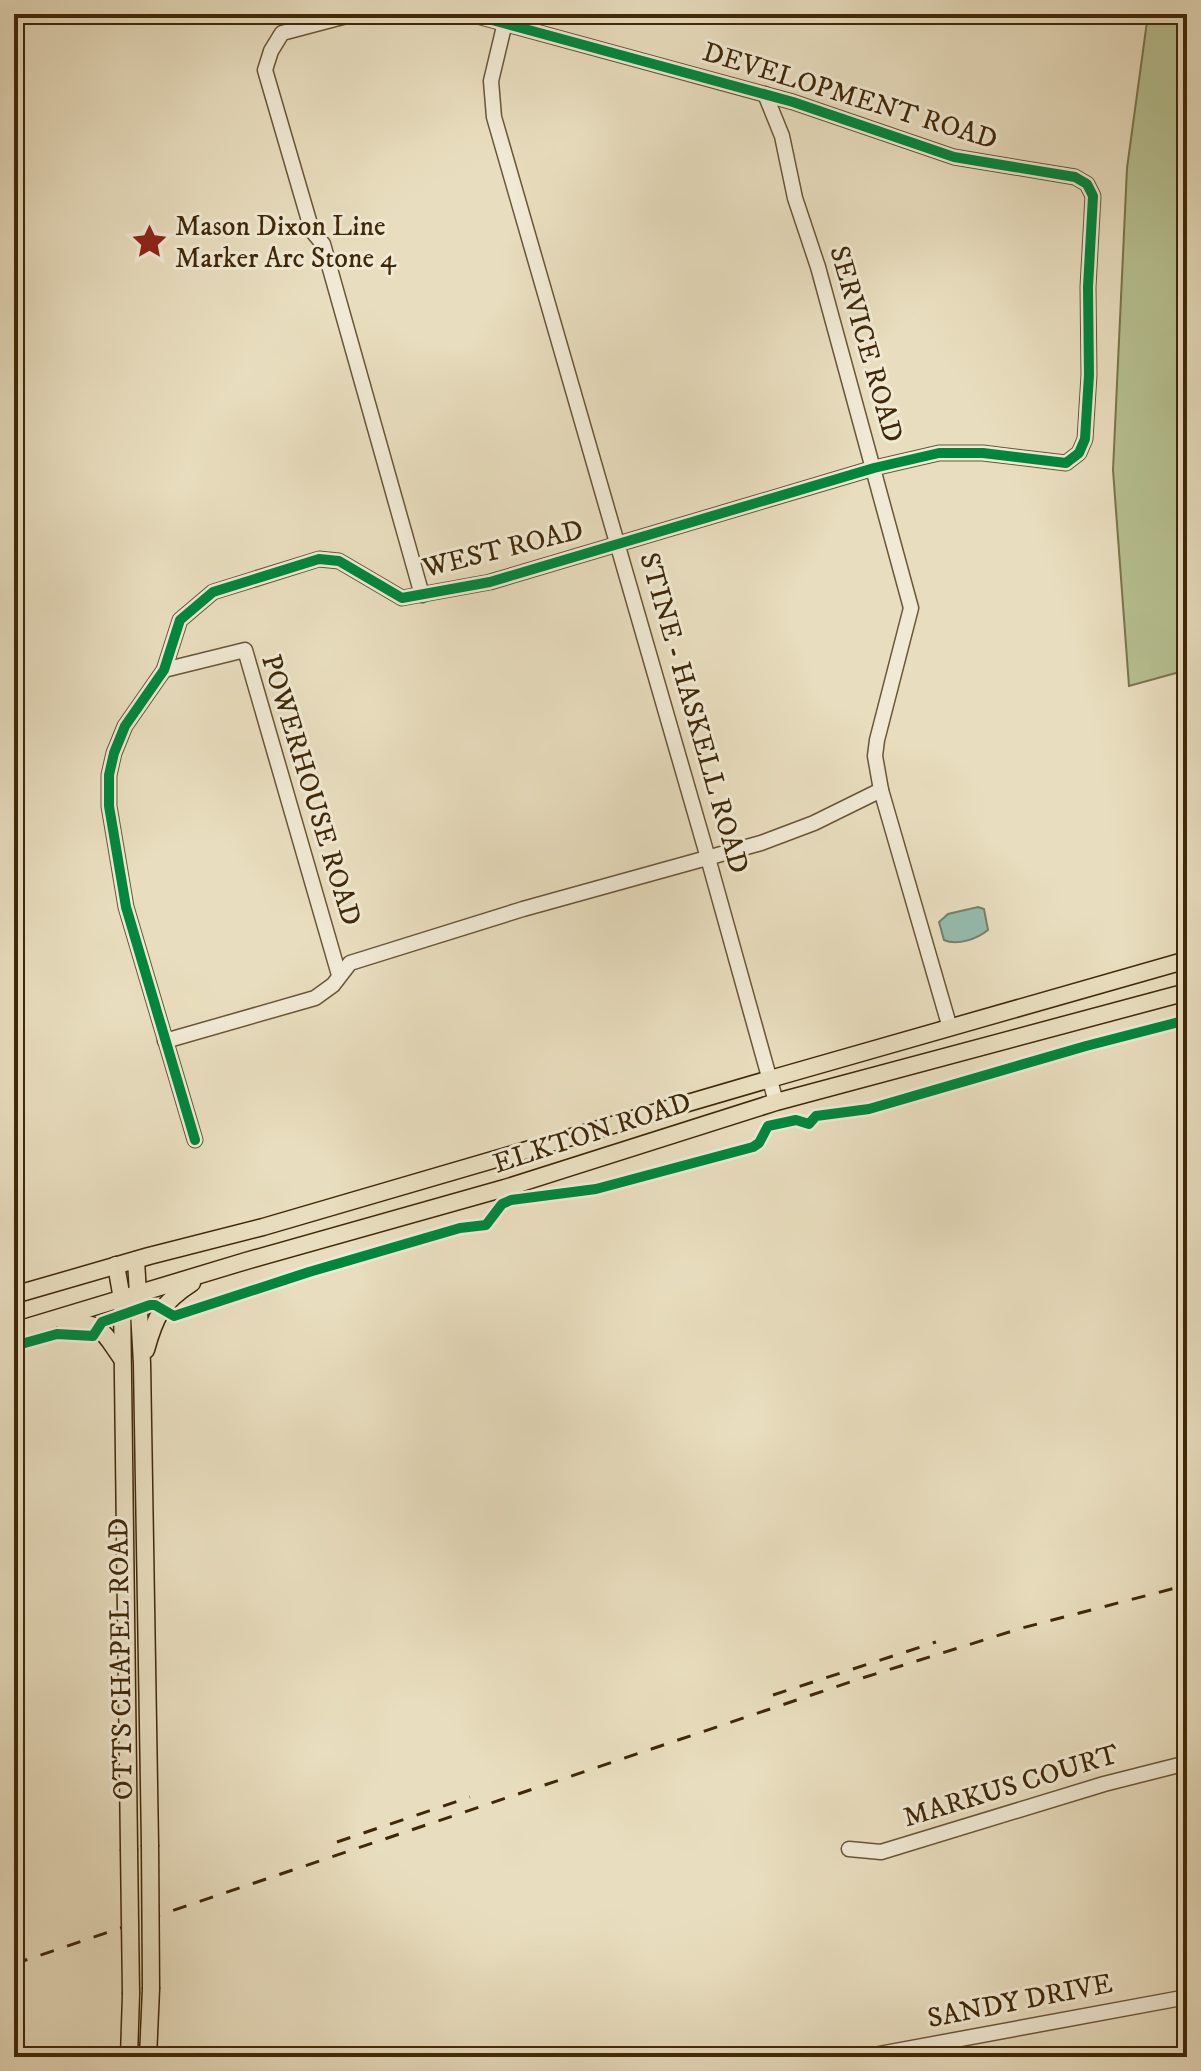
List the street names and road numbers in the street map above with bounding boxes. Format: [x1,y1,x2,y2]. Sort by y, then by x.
street label: DEVELOPMENT ROAD [698,35,1002,157]
street label: SERVICE ROAD [821,242,911,446]
street label: WEST ROAD [418,512,587,586]
street label: STINE - HASKELL ROAD [631,549,757,877]
street label: POWERHOUSE ROAD [253,650,369,930]
street label: ELKTON ROAD [489,1085,695,1181]
street label: OTTS CHAPEL ROAD [101,1518,141,1800]
street label: MARKUS COURT [899,1737,1123,1835]
street label: SANDY DRIVE [925,1966,1115,2036]

